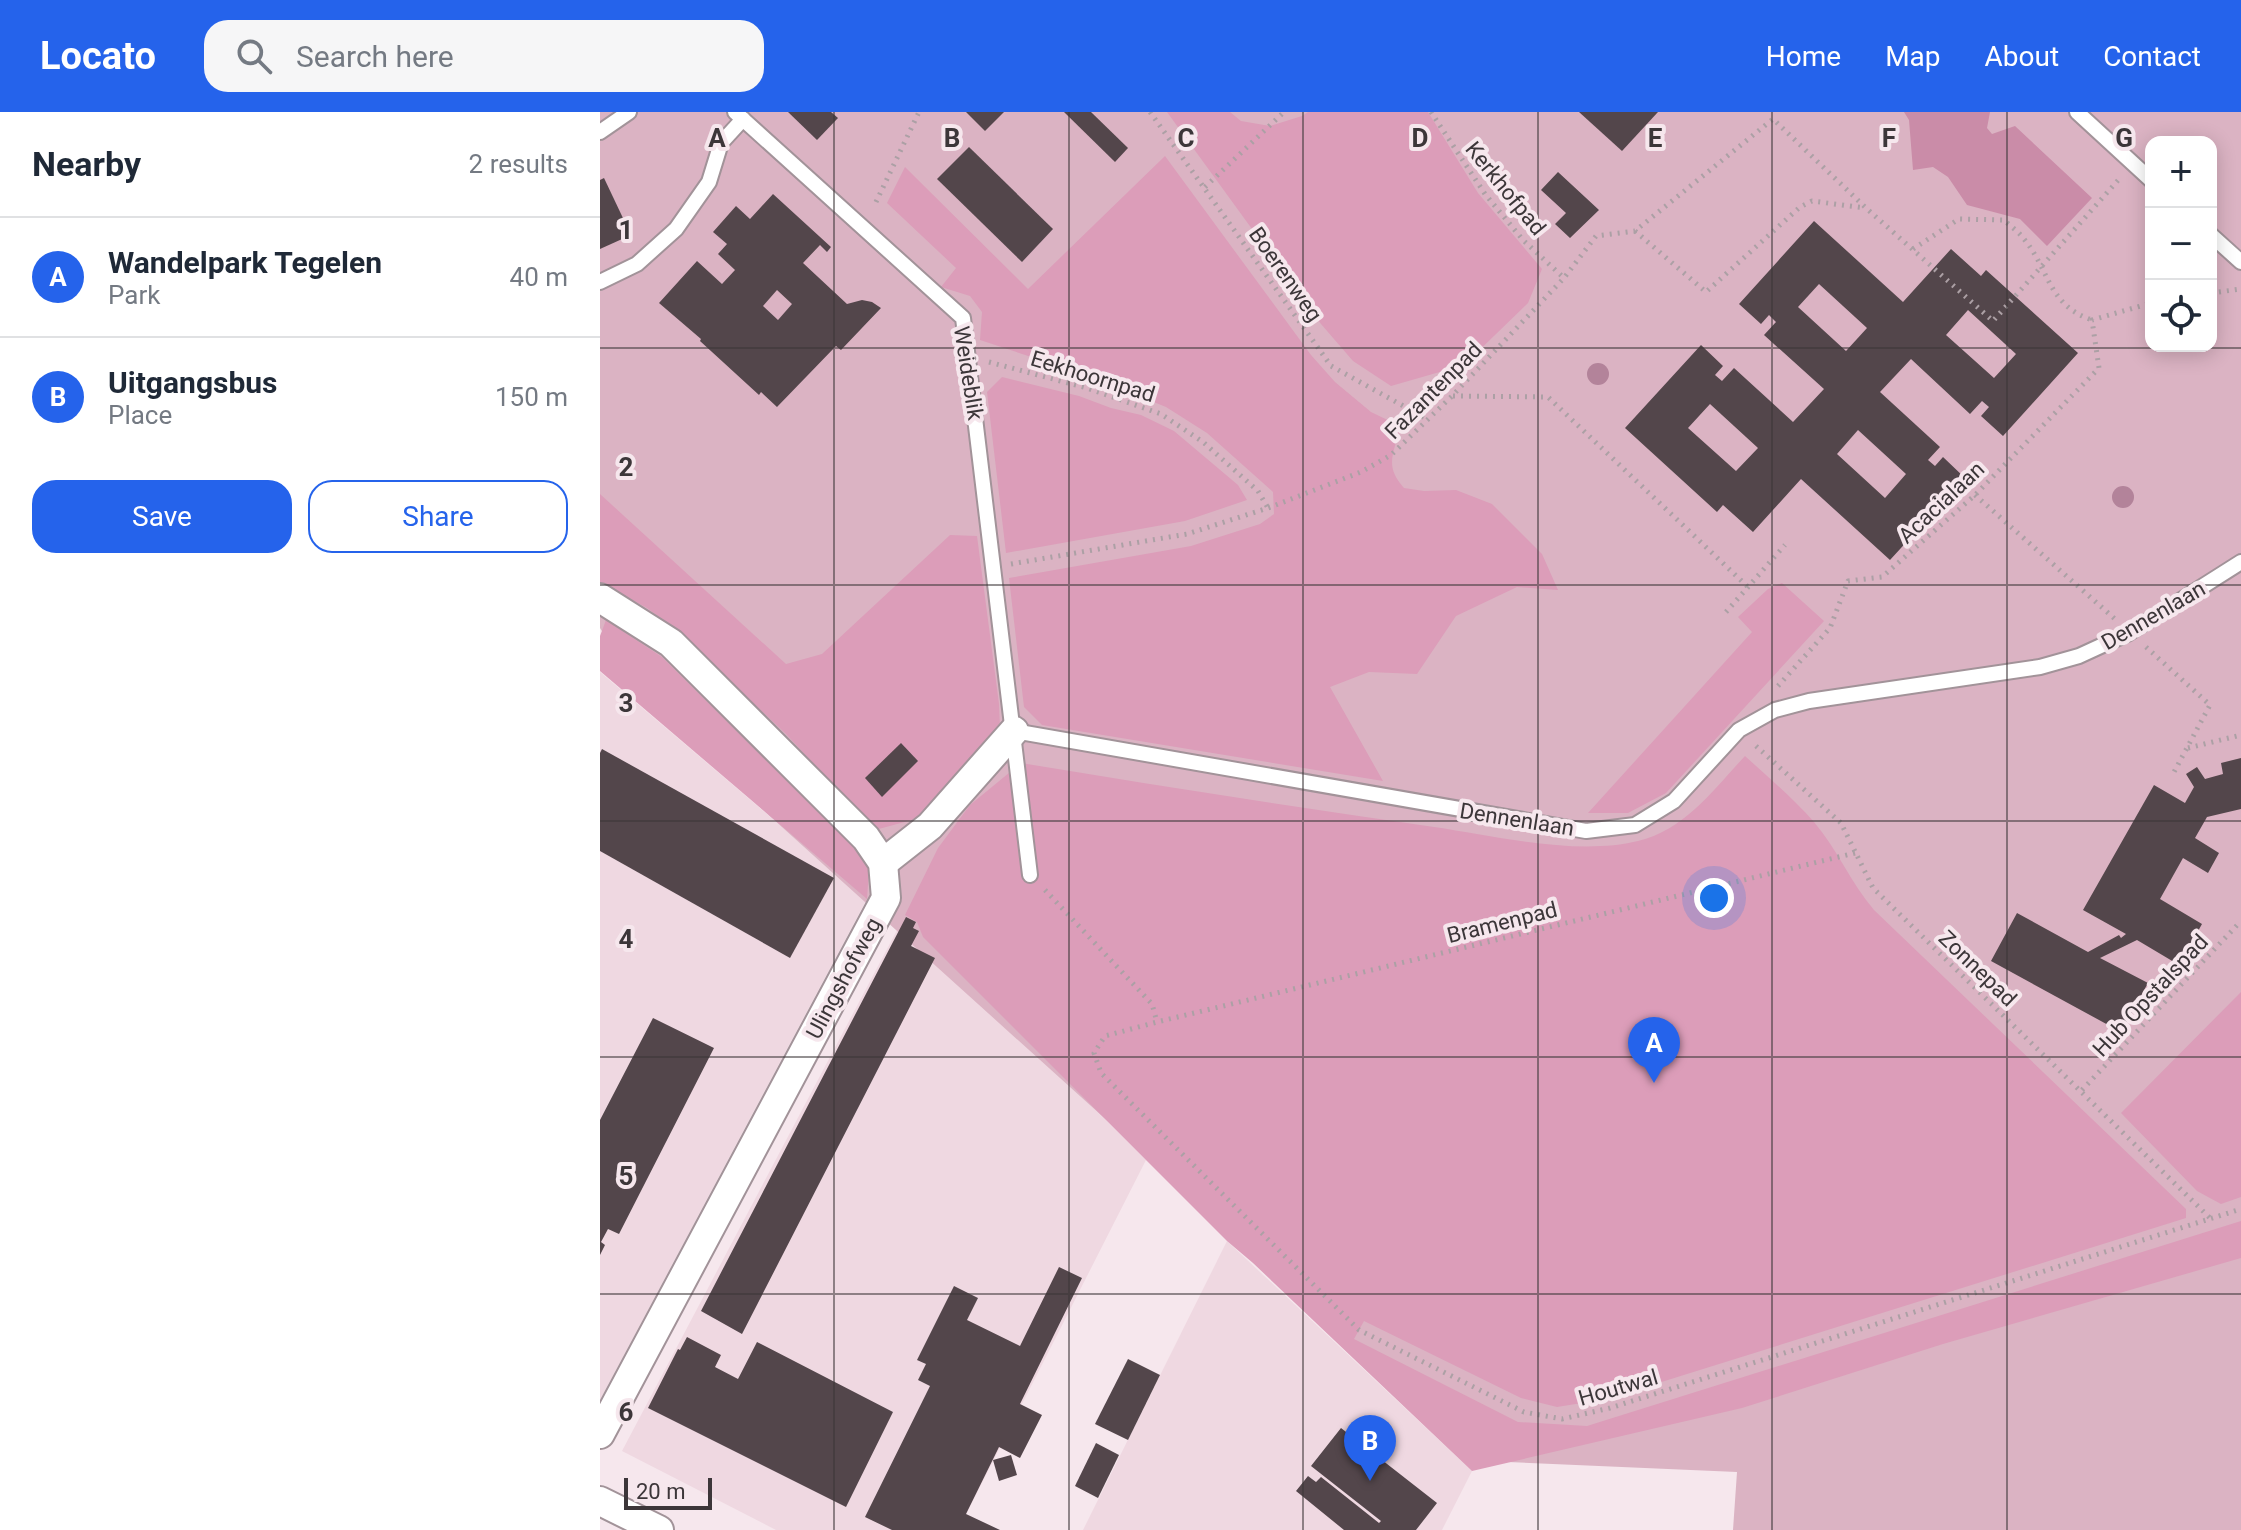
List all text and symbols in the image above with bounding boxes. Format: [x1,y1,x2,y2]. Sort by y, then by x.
search box [204,20,764,92]
text: Locato [40,34,156,78]
icon: search [232,34,276,78]
text: Search here [296,39,454,74]
text: Home [1766,40,1841,73]
text: Map [1885,40,1941,73]
text: About [1985,40,2059,73]
text: Contact [2103,40,2201,73]
text: A [708,123,726,153]
text: B [944,123,960,153]
text: C [1177,123,1195,153]
text: D [1412,123,1428,153]
text: E [1648,123,1663,153]
text: F [1882,123,1896,153]
text: G [2115,123,2133,153]
map controls [2145,136,2217,352]
button: + [2145,136,2217,208]
street label: Kerkhofpad [1460,137,1551,240]
text: Nearby [32,144,141,184]
text: 2 results [469,149,568,179]
button: − [2145,208,2217,280]
text: 1 [619,215,633,245]
street label: Boerenweg [1244,222,1327,326]
text: Wandelpark Tegelen [108,245,382,280]
text: A [49,262,67,292]
text: 40 m [510,262,568,292]
text: Park [108,280,160,310]
button: locate [2145,280,2217,352]
street label: Weideblik [949,324,988,423]
street label: Fazantenpad [1380,337,1487,444]
street label: Eekhoornpad [1028,346,1158,407]
text: Uitgangsbus [108,365,278,400]
text: B [50,382,66,412]
text: 150 m [495,382,568,412]
text: Place [108,400,172,430]
text: 2 [619,452,633,482]
street label: Acacialaan [1893,456,1989,548]
button: Save [32,480,292,553]
button: Share [308,480,568,553]
street label: Dennenlaan [2097,576,2210,655]
text: 3 [619,688,633,718]
street label: Dennenlaan [1458,798,1576,841]
your location [1694,878,1734,918]
street label: Bramenpad [1444,897,1560,948]
street label: Ulingshofweg [801,913,886,1043]
text: 4 [619,924,634,954]
street label: Zonnepad [1934,925,2022,1011]
street label: Hub Opstalspad [2088,929,2213,1061]
pin: A [1628,1017,1680,1083]
text: 5 [619,1161,633,1191]
street label: Houtwal [1576,1364,1661,1411]
text: 6 [619,1397,634,1427]
pin: B [1344,1415,1396,1481]
scale bar [624,1474,712,1510]
text: 20 m [636,1479,685,1504]

